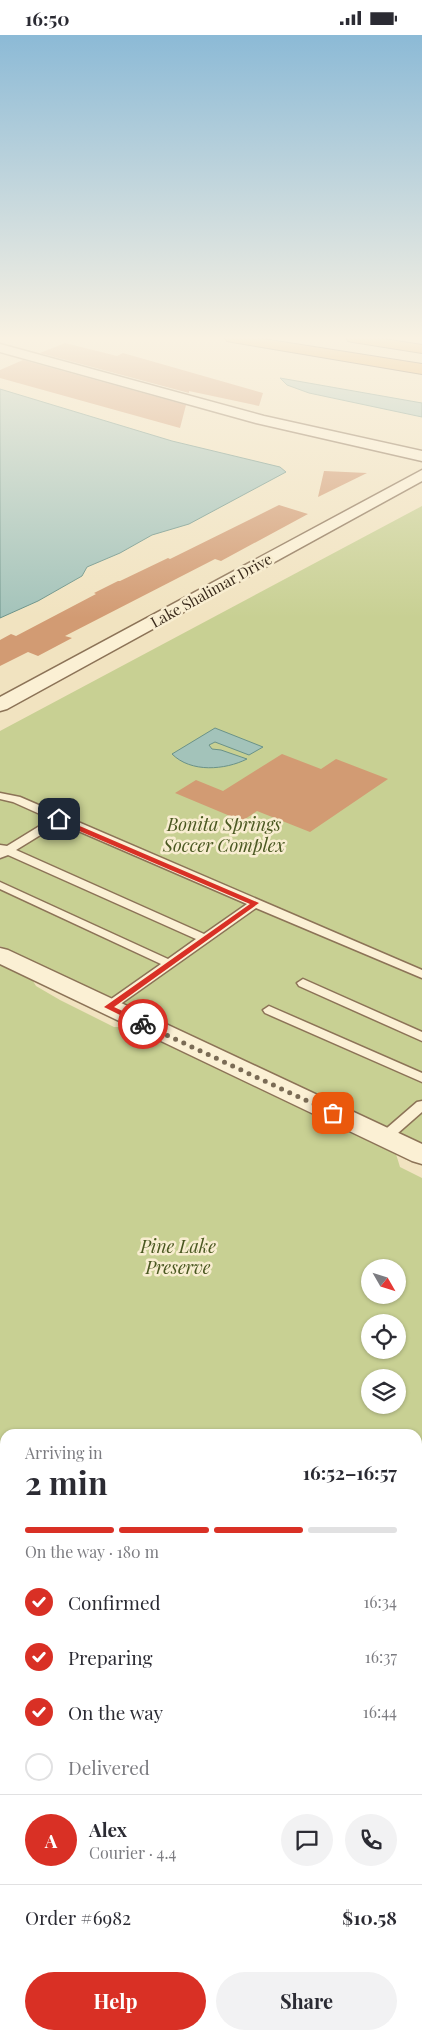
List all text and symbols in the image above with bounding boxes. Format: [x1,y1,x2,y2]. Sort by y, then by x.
text: 16:50 [25,5,69,31]
street label: Lake Shalimar Drive [147,548,275,632]
pin [38,798,80,840]
icon: home [45,805,73,833]
park label: Bonita Springs Soccer Complex [162,812,285,857]
courier [118,999,168,1049]
icon: bike [129,1010,157,1038]
pin [312,1092,354,1134]
icon: bag [319,1099,347,1127]
park label: Pine Lake Preserve [139,1234,216,1279]
north arrow [361,1259,406,1304]
map controls [361,1259,406,1414]
button: locate [361,1314,406,1359]
button: layers [361,1369,406,1414]
text: Arriving in [25,1442,103,1463]
text: 16:52–16:57 [303,1459,397,1485]
text: 2 min [25,1460,108,1503]
text: On the way · 180 m [25,1541,159,1562]
icon: check [25,1588,53,1616]
text: Confirmed [68,1589,161,1615]
text: 16:34 [363,1591,397,1612]
icon: check [25,1643,53,1671]
text: Preparing [68,1644,153,1670]
text: 16:37 [365,1646,397,1667]
icon: check [25,1698,53,1726]
text: On the way [68,1699,163,1725]
text: 16:44 [363,1701,397,1722]
text: Delivered [68,1754,150,1780]
button: chat [281,1814,333,1866]
button: phone [345,1814,397,1866]
text: Alex [89,1816,127,1842]
text: A [45,1827,57,1853]
text: Courier · 4.4 [89,1842,176,1863]
text: Order #6982 [25,1904,131,1930]
text: $10.58 [342,1904,397,1930]
button: Help [25,1972,206,2030]
button: Share [216,1972,397,2030]

